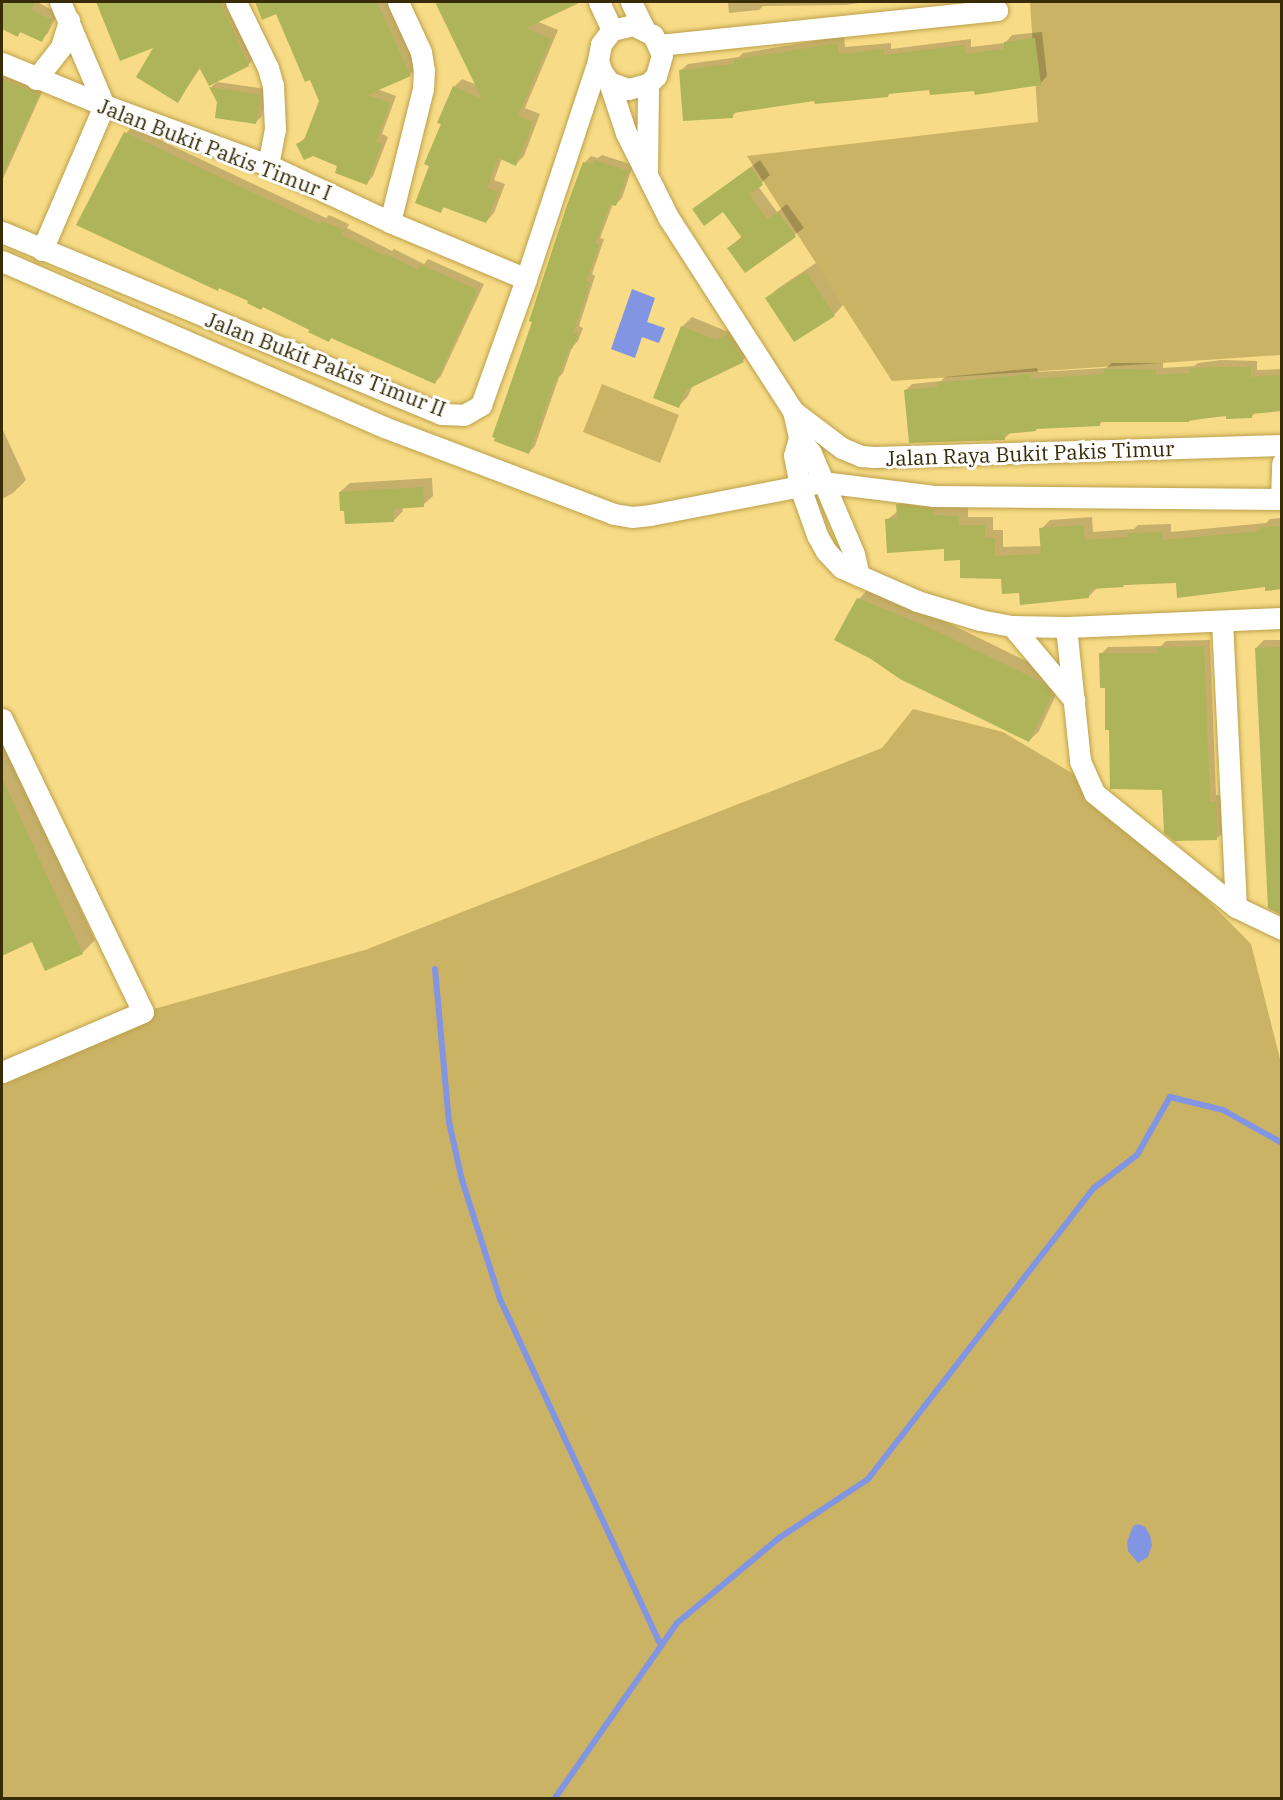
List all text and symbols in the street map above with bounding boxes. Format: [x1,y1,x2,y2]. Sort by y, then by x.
street label: Jalan Bukit Pakis Timur I [95,93,335,205]
street label: Jalan Bukit Pakis Timur II [202,306,450,422]
street label: Jalan Raya Bukit Pakis Timur [885,435,1175,471]

